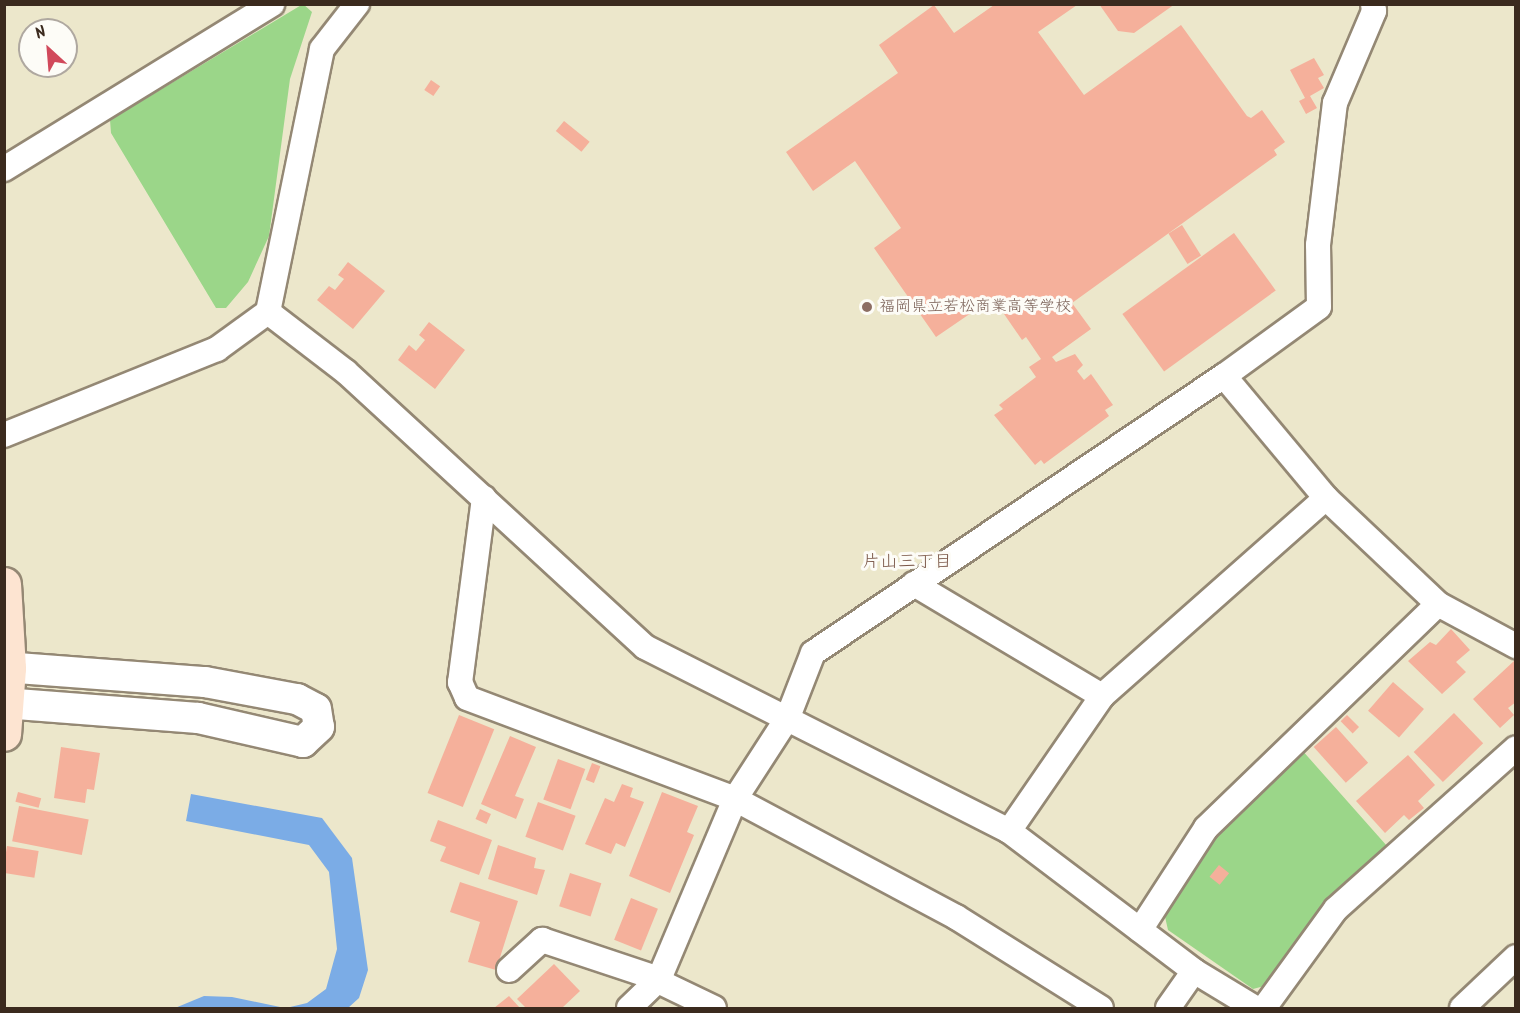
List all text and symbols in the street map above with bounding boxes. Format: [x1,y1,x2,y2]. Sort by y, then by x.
north arrow [18,18,78,78]
text: N [31,20,51,47]
place label: 福岡県立若松商業高等学校 [879,297,1071,317]
marker: 福岡県立若松商業高等学校 [860,300,874,314]
district label: 片山三丁目 [862,552,952,574]

